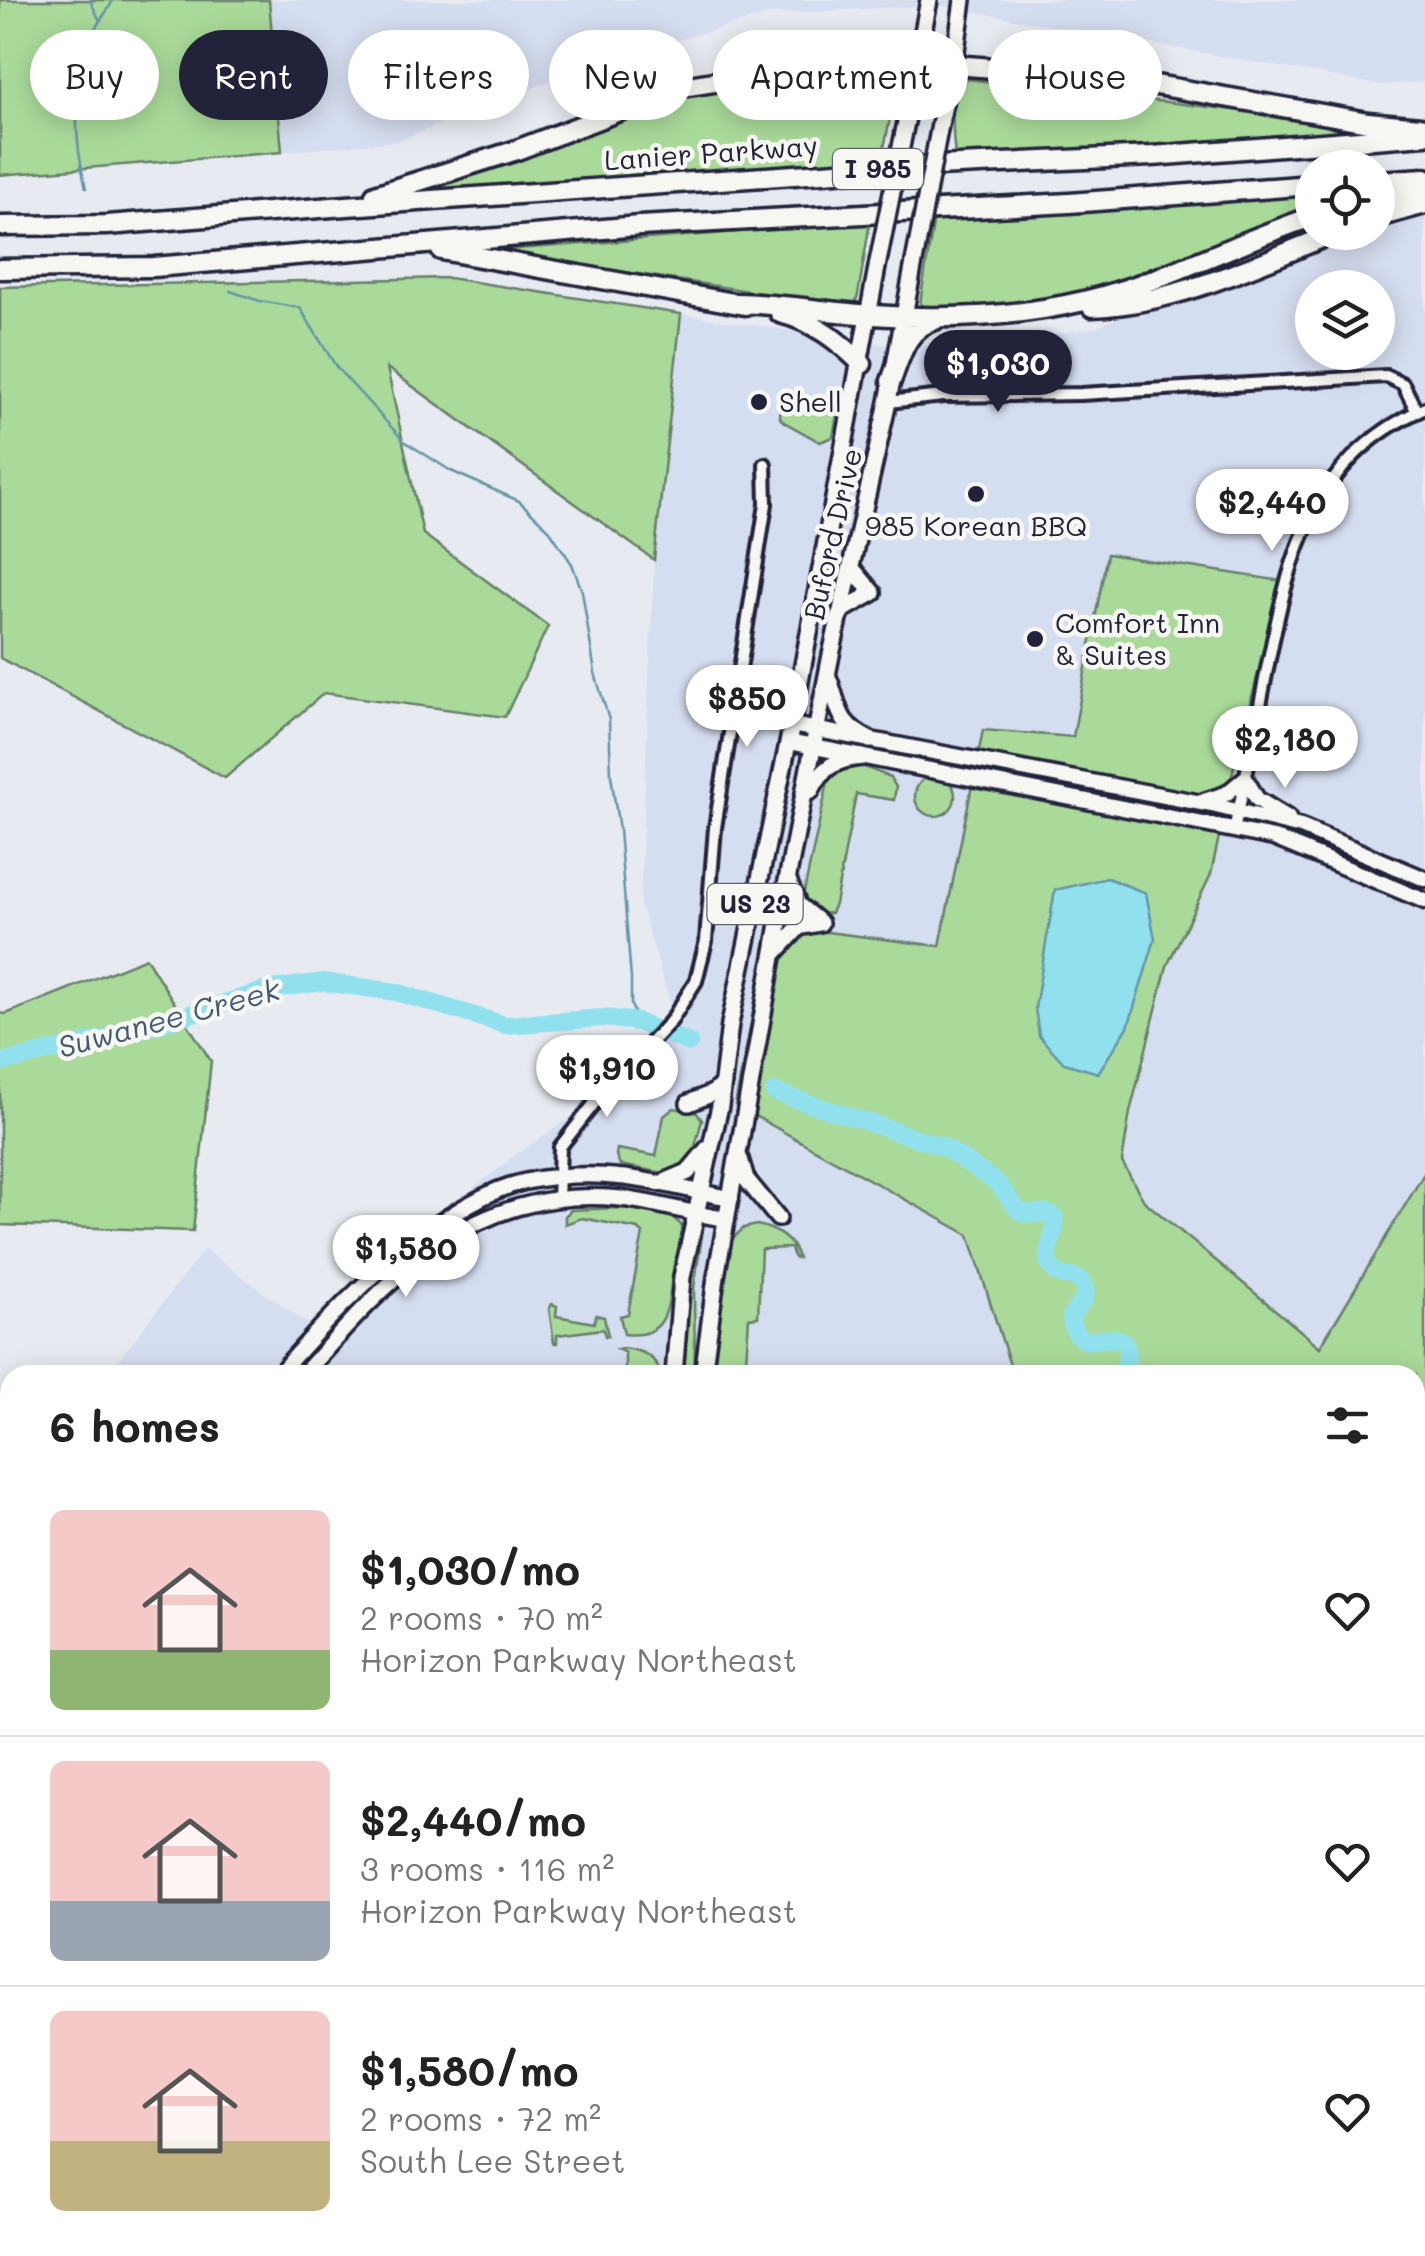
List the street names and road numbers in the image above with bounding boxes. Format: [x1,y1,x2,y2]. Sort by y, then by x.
street label: Lanier Parkway [603,127,819,177]
road number: I 985 [833,149,923,189]
street label: Buford Drive [795,444,869,623]
road number: US 23 [708,884,802,924]

